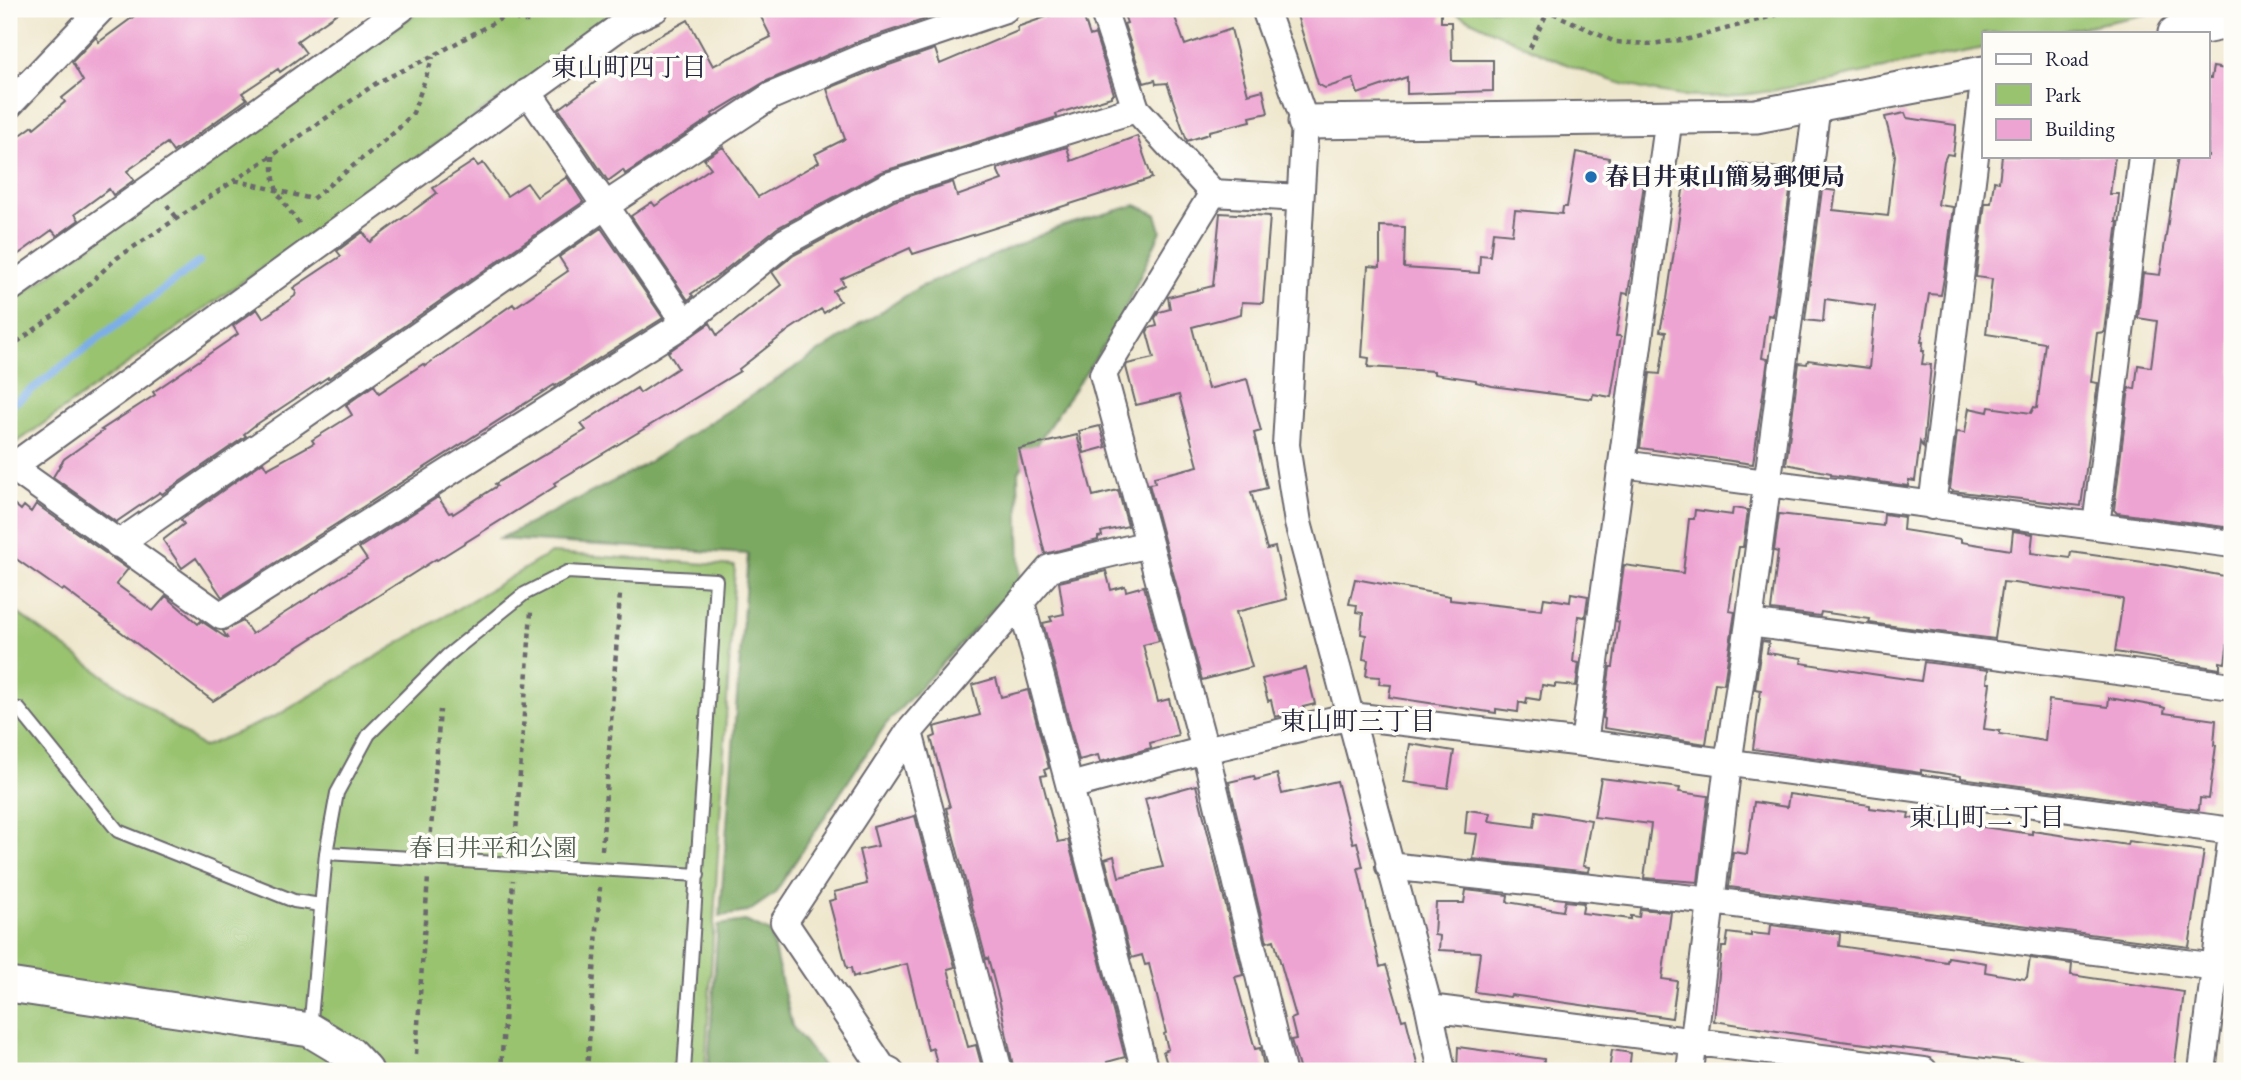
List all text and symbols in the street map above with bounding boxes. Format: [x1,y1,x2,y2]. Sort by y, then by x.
legend [1982,32,2210,158]
text: Road [2045,45,2089,72]
district label: 東山町四丁目 [551,50,707,84]
text: Park [2045,81,2082,108]
text: Building [2045,115,2115,142]
place label: 春日井東山簡易郵便局 [1605,161,1845,192]
marker: 春日井東山簡易郵便局 [1583,169,1599,185]
district label: 東山町三丁目 [1280,704,1436,738]
district label: 東山町二丁目 [1909,800,2065,834]
park label: 春日井平和公園 [409,832,577,863]

